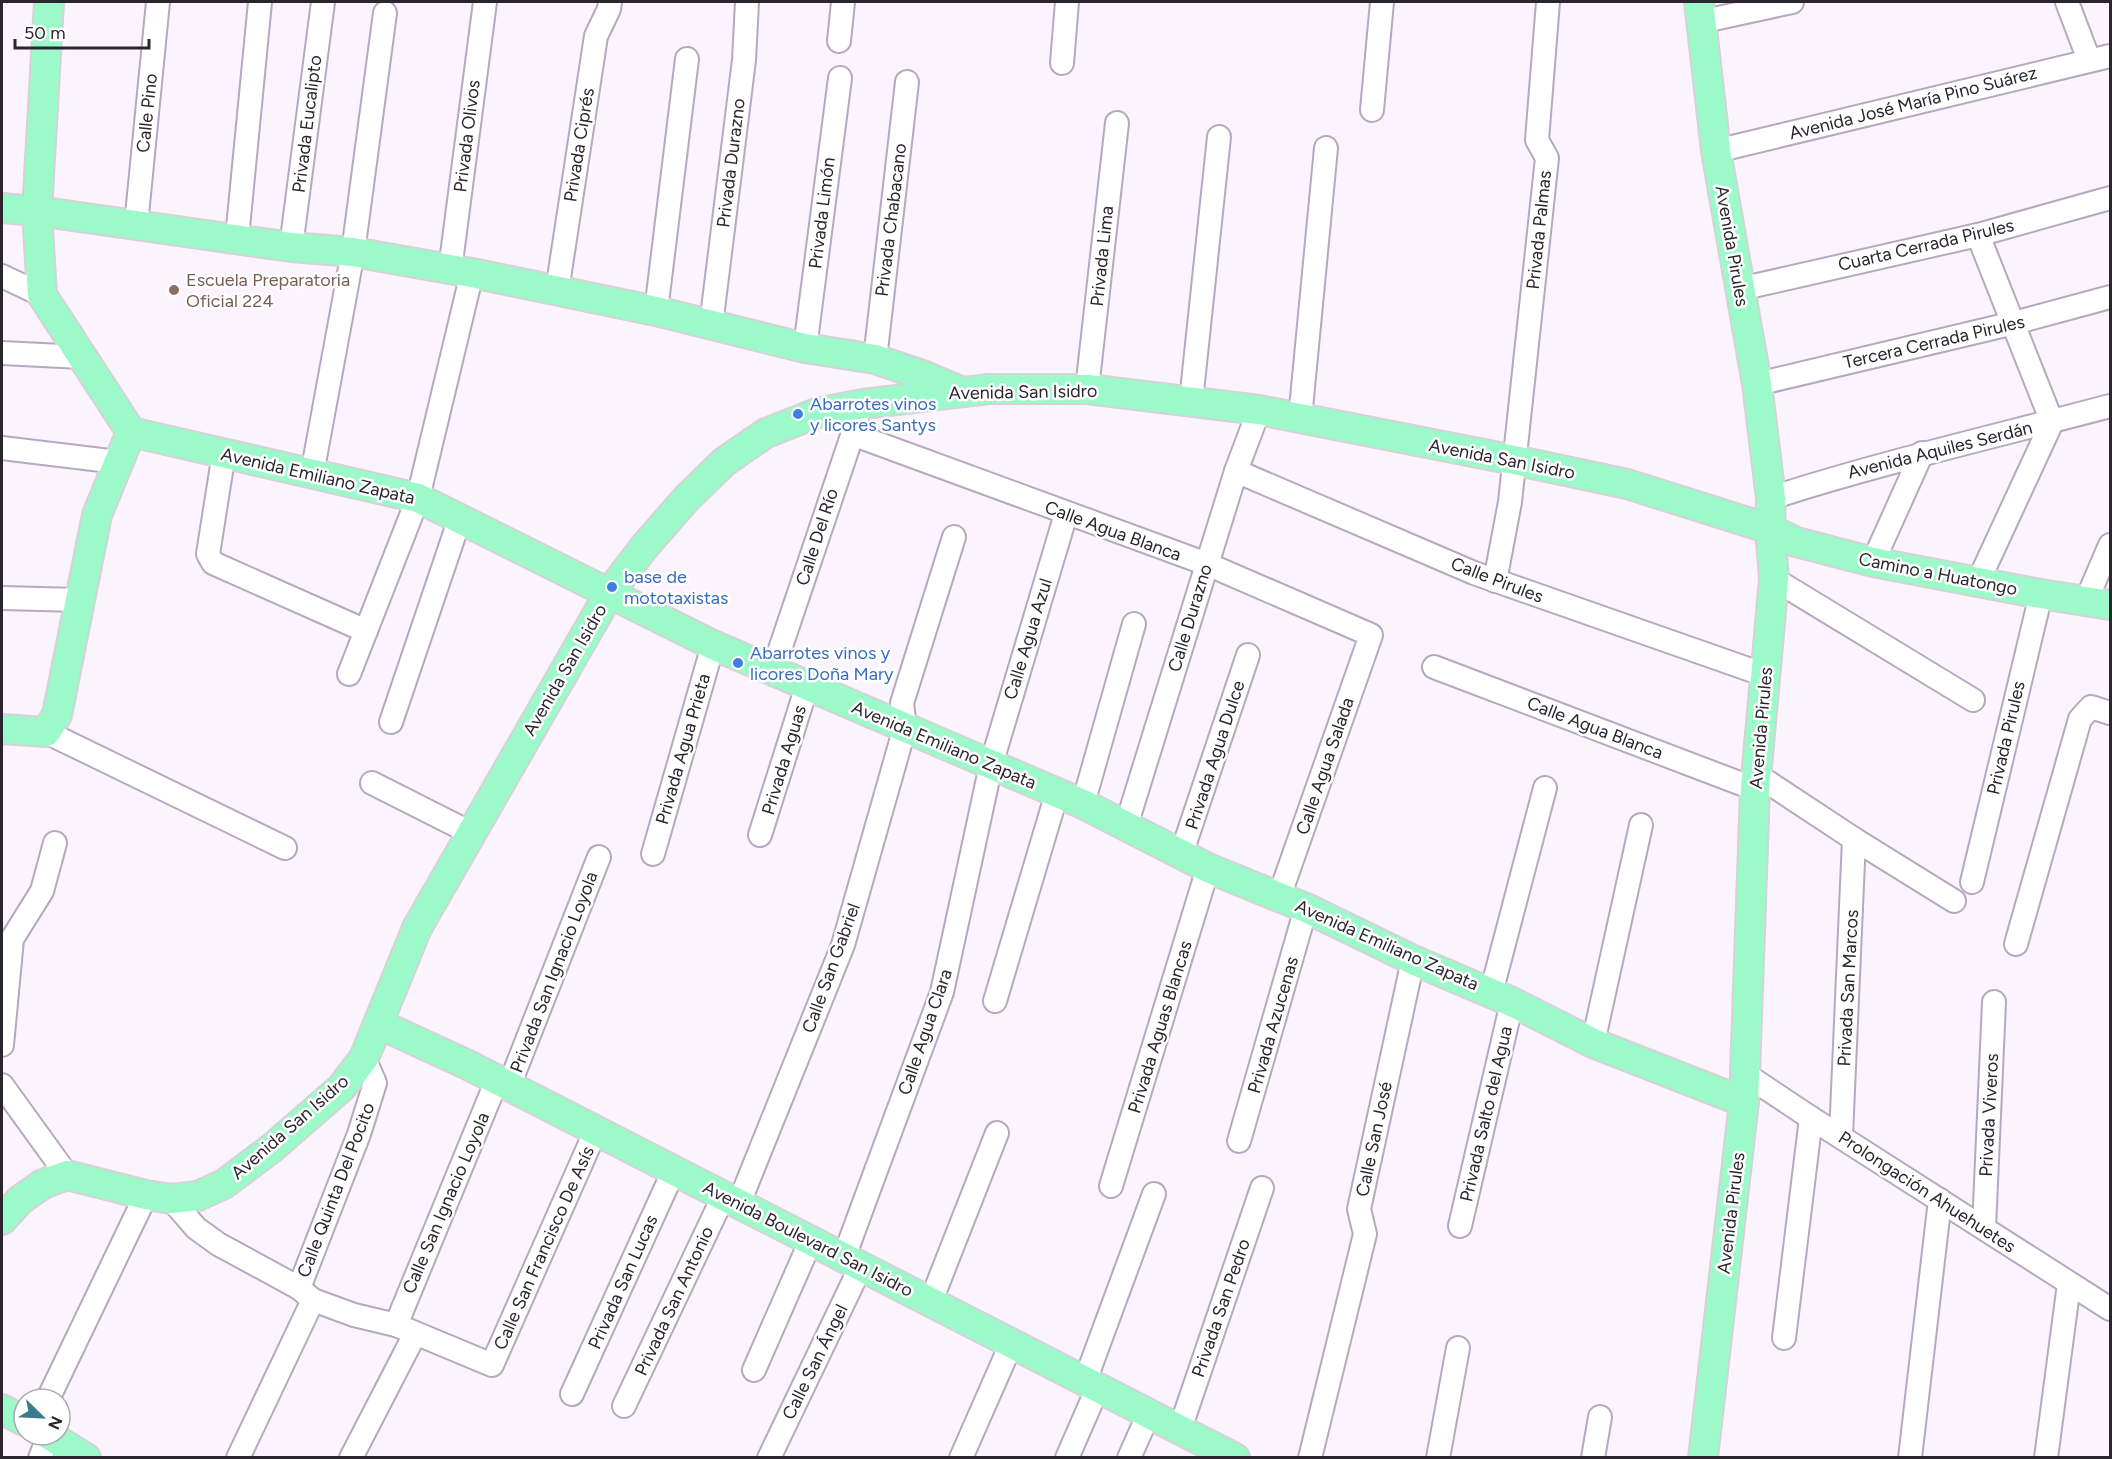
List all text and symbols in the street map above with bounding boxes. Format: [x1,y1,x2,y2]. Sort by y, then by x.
scale bar [15,12,148,50]
text: 50 m [24,22,66,44]
street label: Privada Eucalipto [288,54,326,194]
street label: Avenida José María Pino Suárez [1787,61,2039,144]
street label: Calle Pino [132,72,162,154]
street label: Privada Olivos [449,78,485,194]
street label: Privada Ciprés [559,86,599,204]
street label: Privada Durazno [712,97,750,229]
street label: Privada Chabacano [871,142,911,298]
street label: Privada Limón [804,156,840,270]
street label: Privada Palmas [1522,169,1556,291]
street label: Avenida Pirules [1711,184,1753,308]
street label: Privada Lima [1086,205,1118,307]
street label: Cuarta Cerrada Pirules [1836,214,2016,276]
place label: Escuela Preparatoria Oficial 224 [186,269,350,312]
marker: Escuela Preparatoria Oficial 224 [167,283,181,297]
street label: Tercera Cerrada Pirules [1841,310,2027,374]
street label: Avenida San Isidro [949,380,1097,404]
place label: Abarrotes vinos y licores Santys [810,393,936,436]
marker: Abarrotes vinos y licores Santys [791,407,805,421]
street label: Avenida Aquiles Serdán [1845,416,2035,484]
street label: Avenida San Isidro [1427,434,1577,484]
street label: Avenida Emiliano Zapata [219,443,417,509]
street label: Calle Del Río [791,486,843,588]
street label: Calle Agua Blanca [1042,496,1184,566]
street label: Camino a Huatongo [1857,548,2019,600]
street label: Calle Pirules [1448,552,1546,608]
street label: Calle Durazno [1163,562,1217,674]
place label: base de mototaxistas [624,566,728,609]
street label: Calle Agua Azul [999,576,1057,702]
marker: base de mototaxistas [605,580,619,594]
street label: Avenida San Isidro [518,600,612,740]
place label: Abarrotes vinos y licores Doña Mary [750,642,894,685]
marker: Abarrotes vinos y licores Doña Mary [731,656,745,670]
street label: Avenida Pirules [1745,666,1777,790]
street label: Privada Agua Prieta [651,671,715,827]
street label: Privada Agua Dulce [1181,678,1250,832]
street label: Privada Pirules [1982,679,2030,797]
street label: Calle Agua Blanca [1524,692,1666,764]
street label: Calle Agua Salada [1291,694,1359,838]
street label: Avenida Emiliano Zapata [848,696,1040,794]
street label: Privada Aguas [757,703,811,817]
street label: Privada San Ignacio Loyola [505,868,603,1076]
street label: Avenida Emiliano Zapata [1292,895,1482,995]
street label: Calle San Gabriel [797,900,865,1036]
street label: Privada San Marcos [1833,909,1863,1067]
street label: Privada Aguas Blancas [1123,938,1197,1116]
street label: Privada Azucenas [1243,954,1303,1096]
street label: Calle Agua Clara [893,966,957,1098]
street label: Privada Salto del Agua [1455,1024,1517,1204]
street label: Privada Viveros [1975,1053,2003,1177]
street label: Avenida San Isidro [227,1070,353,1184]
street label: Calle San José [1351,1079,1397,1199]
street label: Calle Quinta Del Pocito [293,1099,379,1281]
street label: Calle San Ignacio Loyola [398,1109,494,1297]
street label: Prolongación Ahuehuetes [1834,1126,2020,1258]
street label: Calle San Francisco De Asís [489,1143,599,1353]
street label: Avenida Pirules [1713,1151,1749,1275]
street label: Avenida Boulevard San Isidro [699,1176,917,1302]
street label: Privada San Lucas [584,1212,662,1352]
street label: Privada San Antonio [630,1223,718,1379]
street label: Privada San Pedro [1187,1236,1255,1380]
street label: Calle San Ángel [778,1301,852,1423]
north arrow [12,1387,72,1447]
text: N [44,1413,66,1432]

